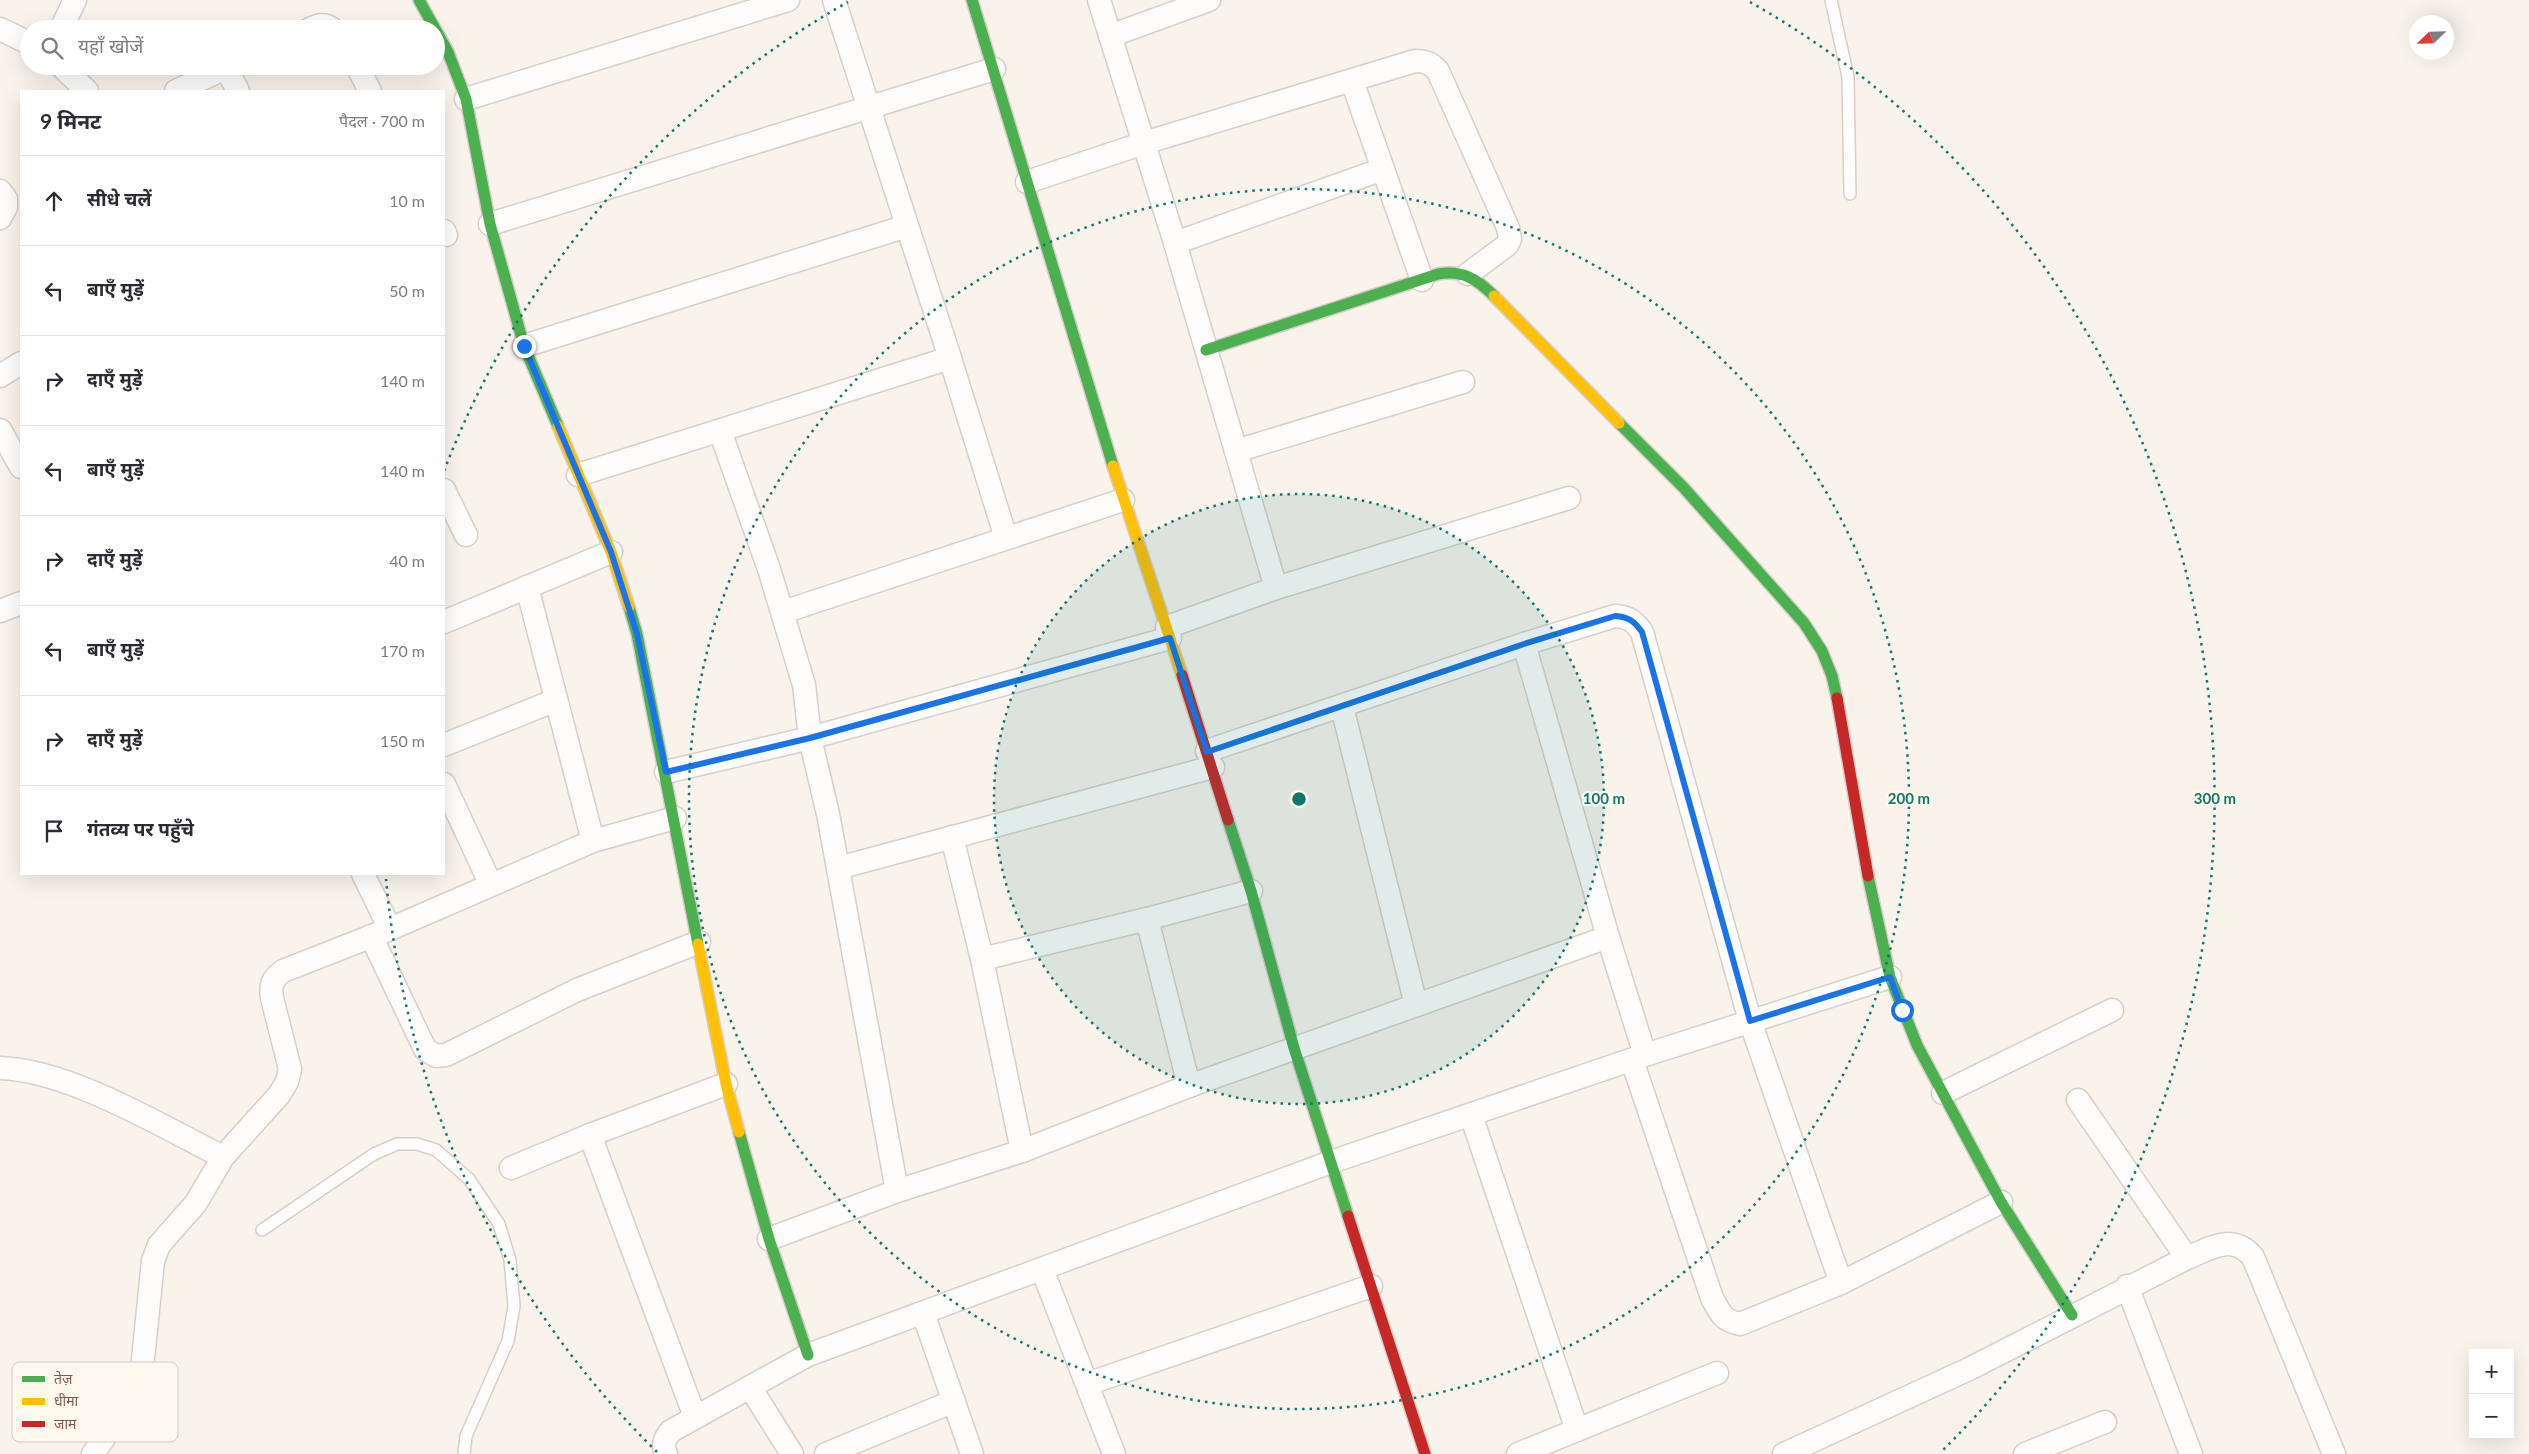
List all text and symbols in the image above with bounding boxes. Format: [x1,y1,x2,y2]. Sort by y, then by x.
north arrow [2409,15,2454,60]
search box [20,20,445,75]
icon: search [38,34,66,62]
text: यहाँ खोजें [78,34,143,57]
text: 9 मिनट [40,108,101,133]
text: पैदल · 700 m [339,111,425,130]
icon: ahead [40,187,68,215]
text: सीधे चलें [87,187,152,210]
text: 10 m [389,191,425,210]
icon: left [40,277,68,305]
text: बाएँ मुड़ें [87,277,144,300]
text: 50 m [389,281,425,300]
route end [513,335,536,358]
icon: right [40,367,68,395]
text: दाएँ मुड़ें [87,367,143,390]
text: 140 m [380,371,425,390]
icon: left [40,457,68,485]
text: बाएँ मुड़ें [87,457,144,480]
text: 140 m [380,461,425,480]
icon: right [40,547,68,575]
text: दाएँ मुड़ें [87,547,143,570]
text: 40 m [389,551,425,570]
icon: left [40,637,68,665]
text: बाएँ मुड़ें [87,637,144,660]
text: 170 m [380,641,425,660]
icon: right [40,727,68,755]
text: दाएँ मुड़ें [87,727,143,750]
text: 150 m [380,731,425,750]
text: 100 m [1583,789,1625,807]
text: 200 m [1888,789,1930,807]
text: 300 m [2194,789,2236,807]
centre of rings [1290,790,1308,808]
icon: arrive [40,817,68,845]
text: गंतव्य पर पहुँचे [87,817,194,840]
route start [1891,999,1914,1022]
map controls [2469,1349,2514,1439]
button: + [2469,1349,2514,1394]
legend [12,1362,178,1442]
text: तेज़ [54,1370,73,1387]
text: धीमा [54,1392,79,1409]
button: − [2469,1394,2514,1439]
text: जाम [54,1415,77,1432]

